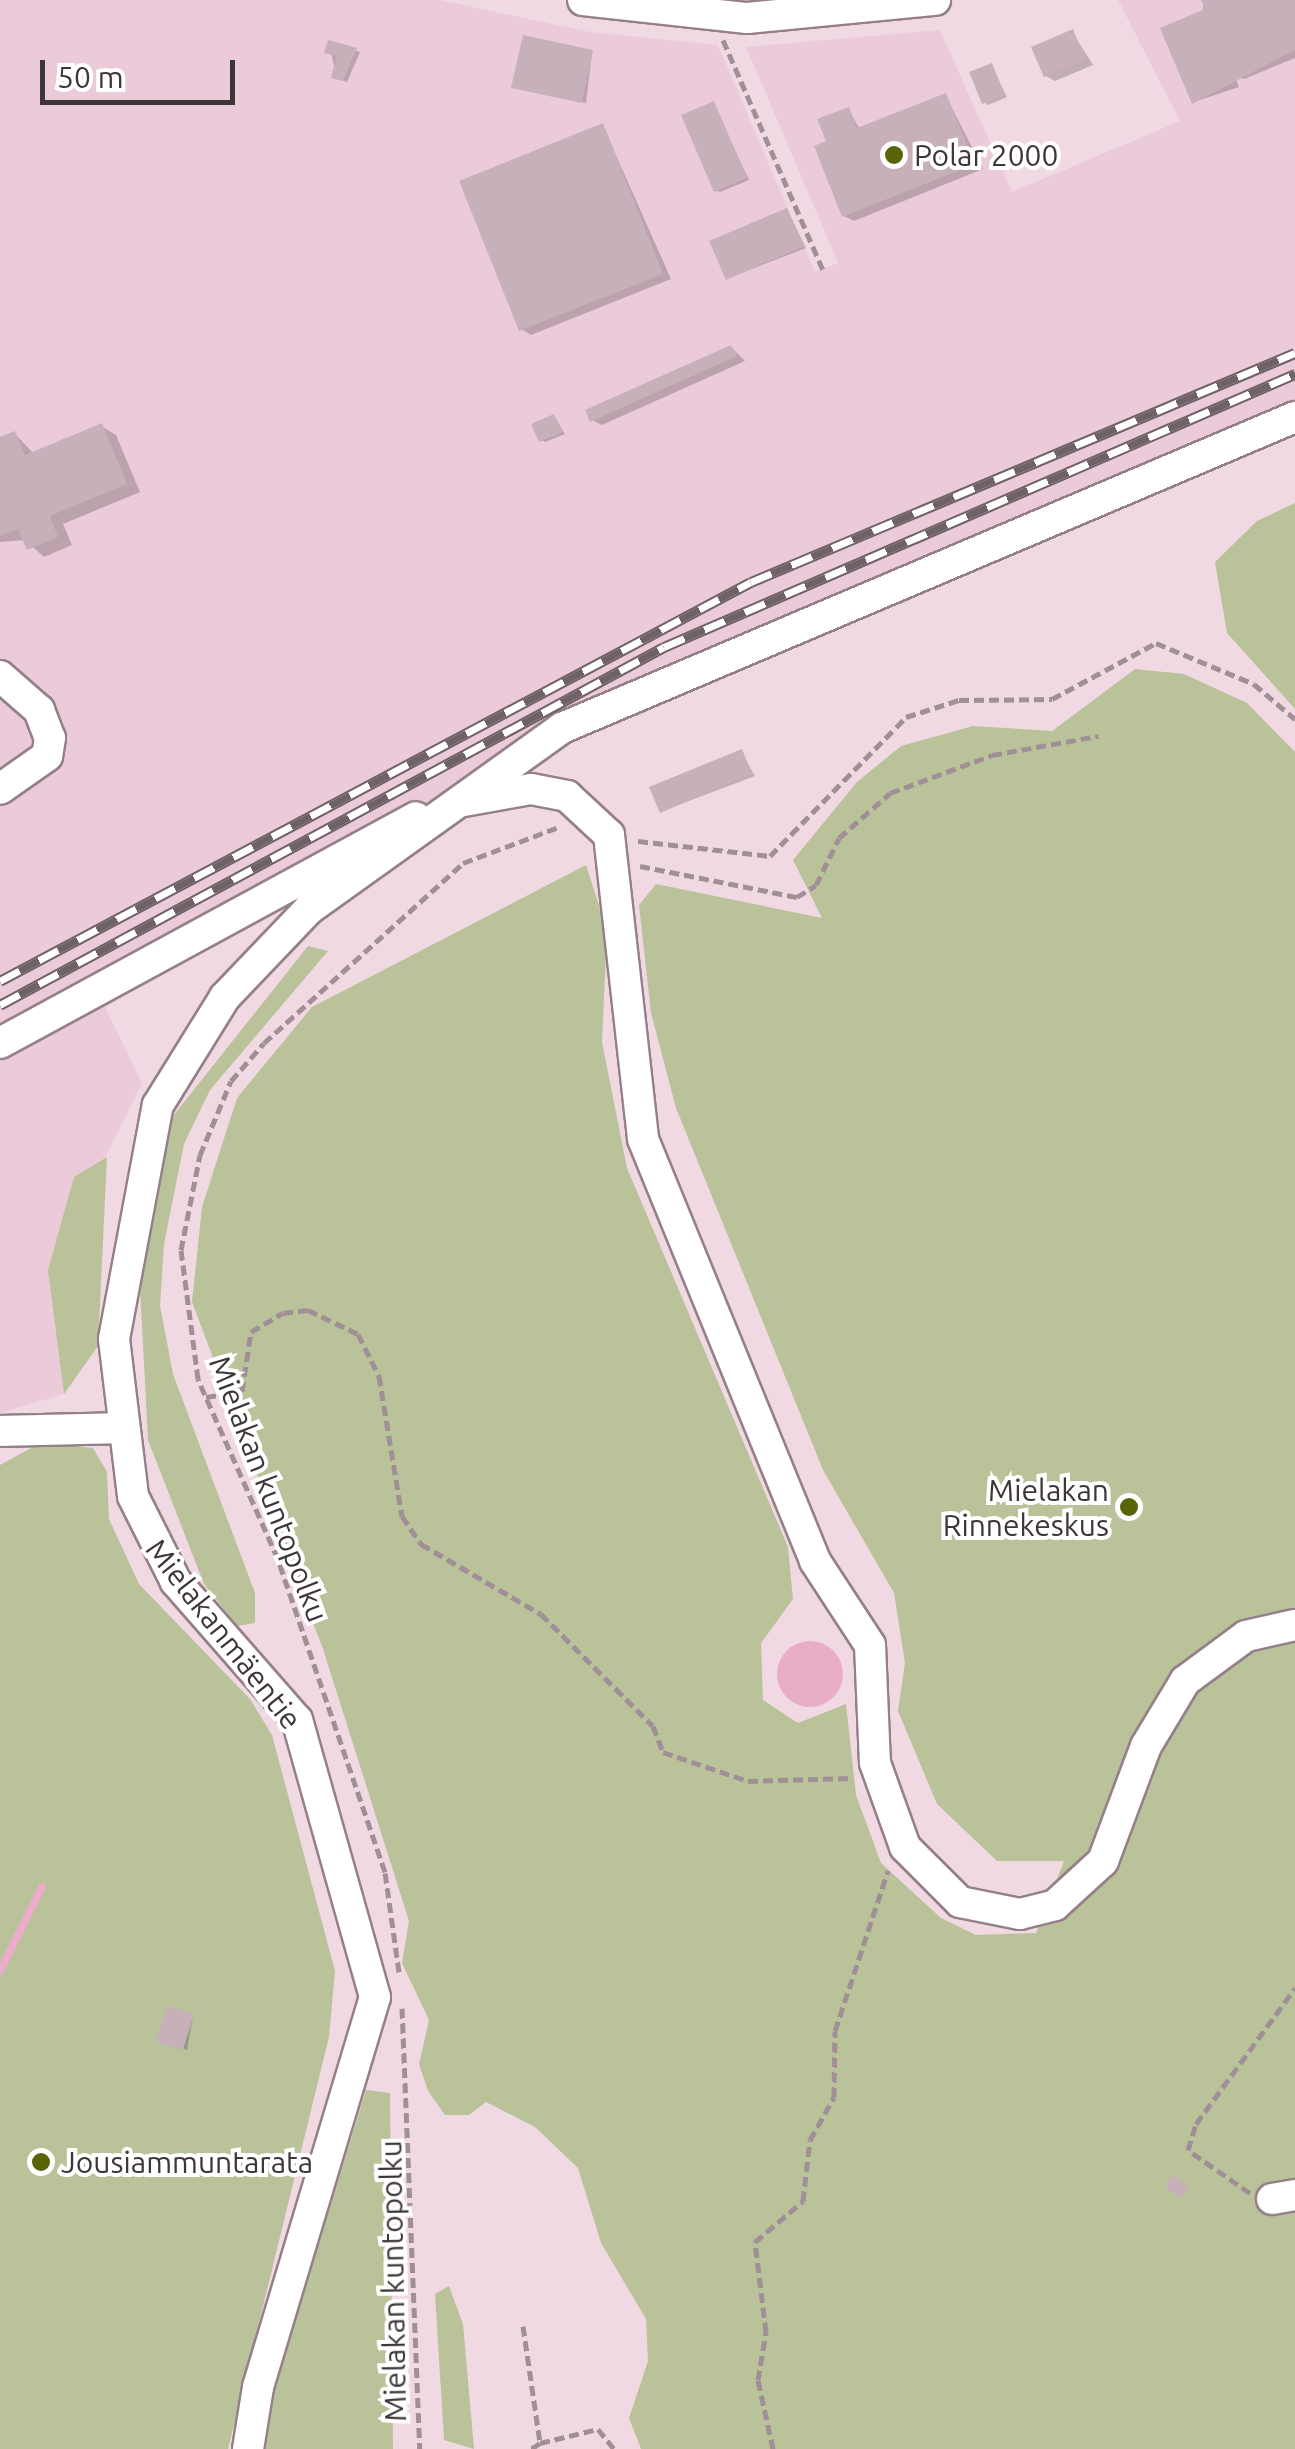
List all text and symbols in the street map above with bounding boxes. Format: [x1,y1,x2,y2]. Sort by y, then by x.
scale bar [45,40,240,102]
text: 50 m [57,60,124,94]
place label: Polar 2000 [914,137,1058,173]
marker: Polar 2000 [883,144,905,166]
street label: Mielakan kuntopolku [202,1351,336,1627]
place label: Mielakan Rinnekeskus [943,1472,1109,1542]
marker: Mielakan Rinnekeskus [1118,1496,1140,1518]
street label: Mielakanmäentie [139,1532,309,1736]
street label: Mielakan kuntopolku [373,2140,413,2422]
place label: Jousiammuntarata [61,2144,313,2180]
marker: Jousiammuntarata [30,2151,52,2173]

